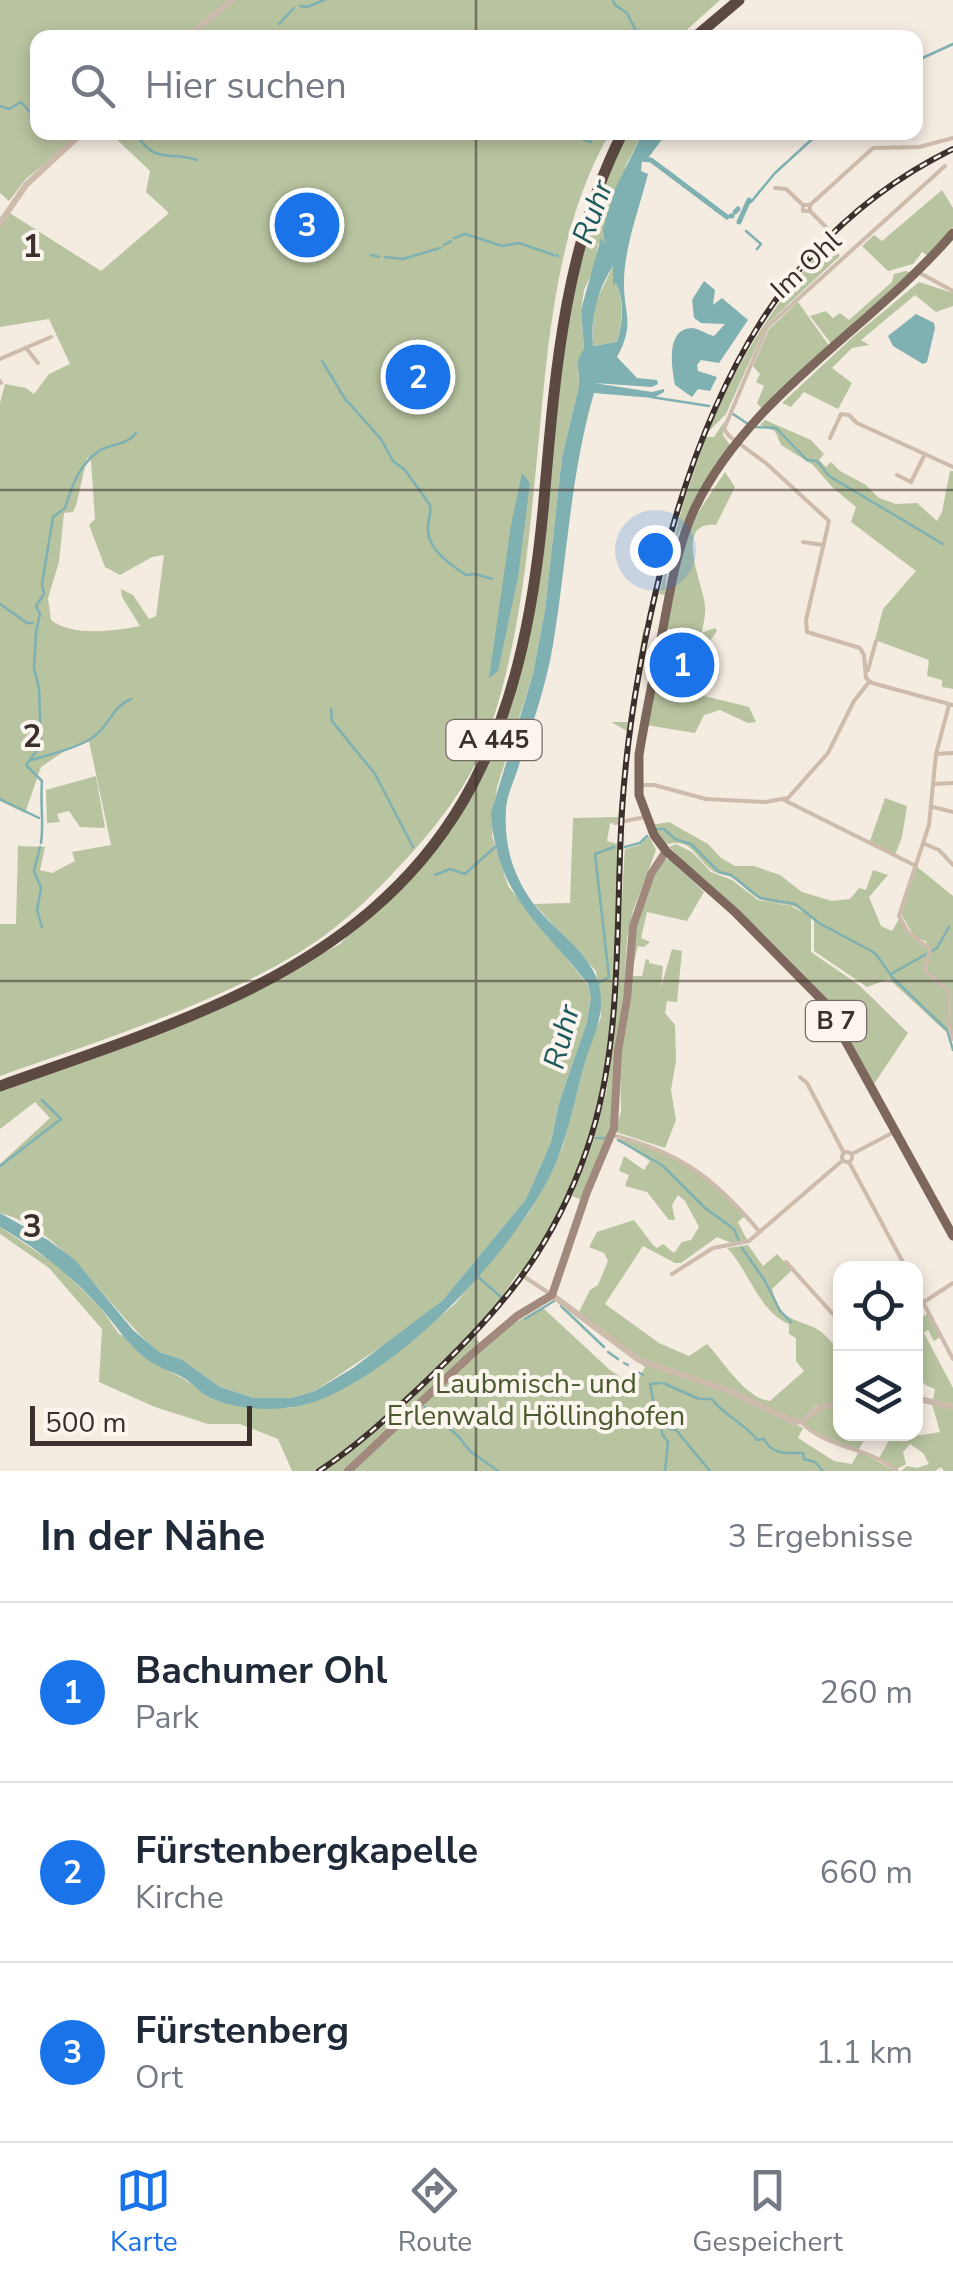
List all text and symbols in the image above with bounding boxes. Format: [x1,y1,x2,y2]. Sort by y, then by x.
search box [30,30,923,140]
icon: search [65,58,120,113]
text: Hier suchen [145,60,347,111]
water label: Ruhr [563,173,624,249]
pin: 3 [274,188,340,262]
street label: Im Ohl [762,222,850,308]
text: 1 [22,225,42,268]
pin: 2 [386,340,450,414]
your location [630,525,681,576]
pin: 1 [650,628,714,702]
text: 2 [22,715,42,758]
road number: A 445 [446,720,542,760]
water label: Ruhr [534,999,590,1074]
road number: B 7 [806,1001,866,1041]
text: 3 [22,1205,42,1248]
map controls [833,1261,923,1441]
button: locate [833,1261,923,1351]
button: layers [833,1351,923,1441]
park label: Laubmisch- und Erlenwald Höllinghofen [387,1365,685,1435]
scale bar [30,1401,252,1446]
text: 500 m [45,1404,127,1442]
text: In der Nähe [40,1508,265,1565]
text: 3 Ergebnisse [728,1515,913,1558]
text: Bachumer Ohl [135,1645,387,1696]
text: 1 [63,1671,82,1714]
text: 260 m [820,1671,913,1714]
text: Park [135,1696,199,1739]
text: Fürstenbergkapelle [135,1825,478,1876]
text: 2 [63,1851,82,1894]
text: 660 m [820,1851,913,1894]
text: Kirche [135,1876,224,1919]
text: Fürstenberg [135,2005,349,2056]
text: 3 [63,2031,82,2074]
text: 1.1 km [816,2031,913,2074]
text: Ort [135,2056,183,2099]
tab: Karte [110,2163,178,2261]
tab: Route [398,2163,472,2261]
tab: Gespeichert [692,2163,843,2261]

